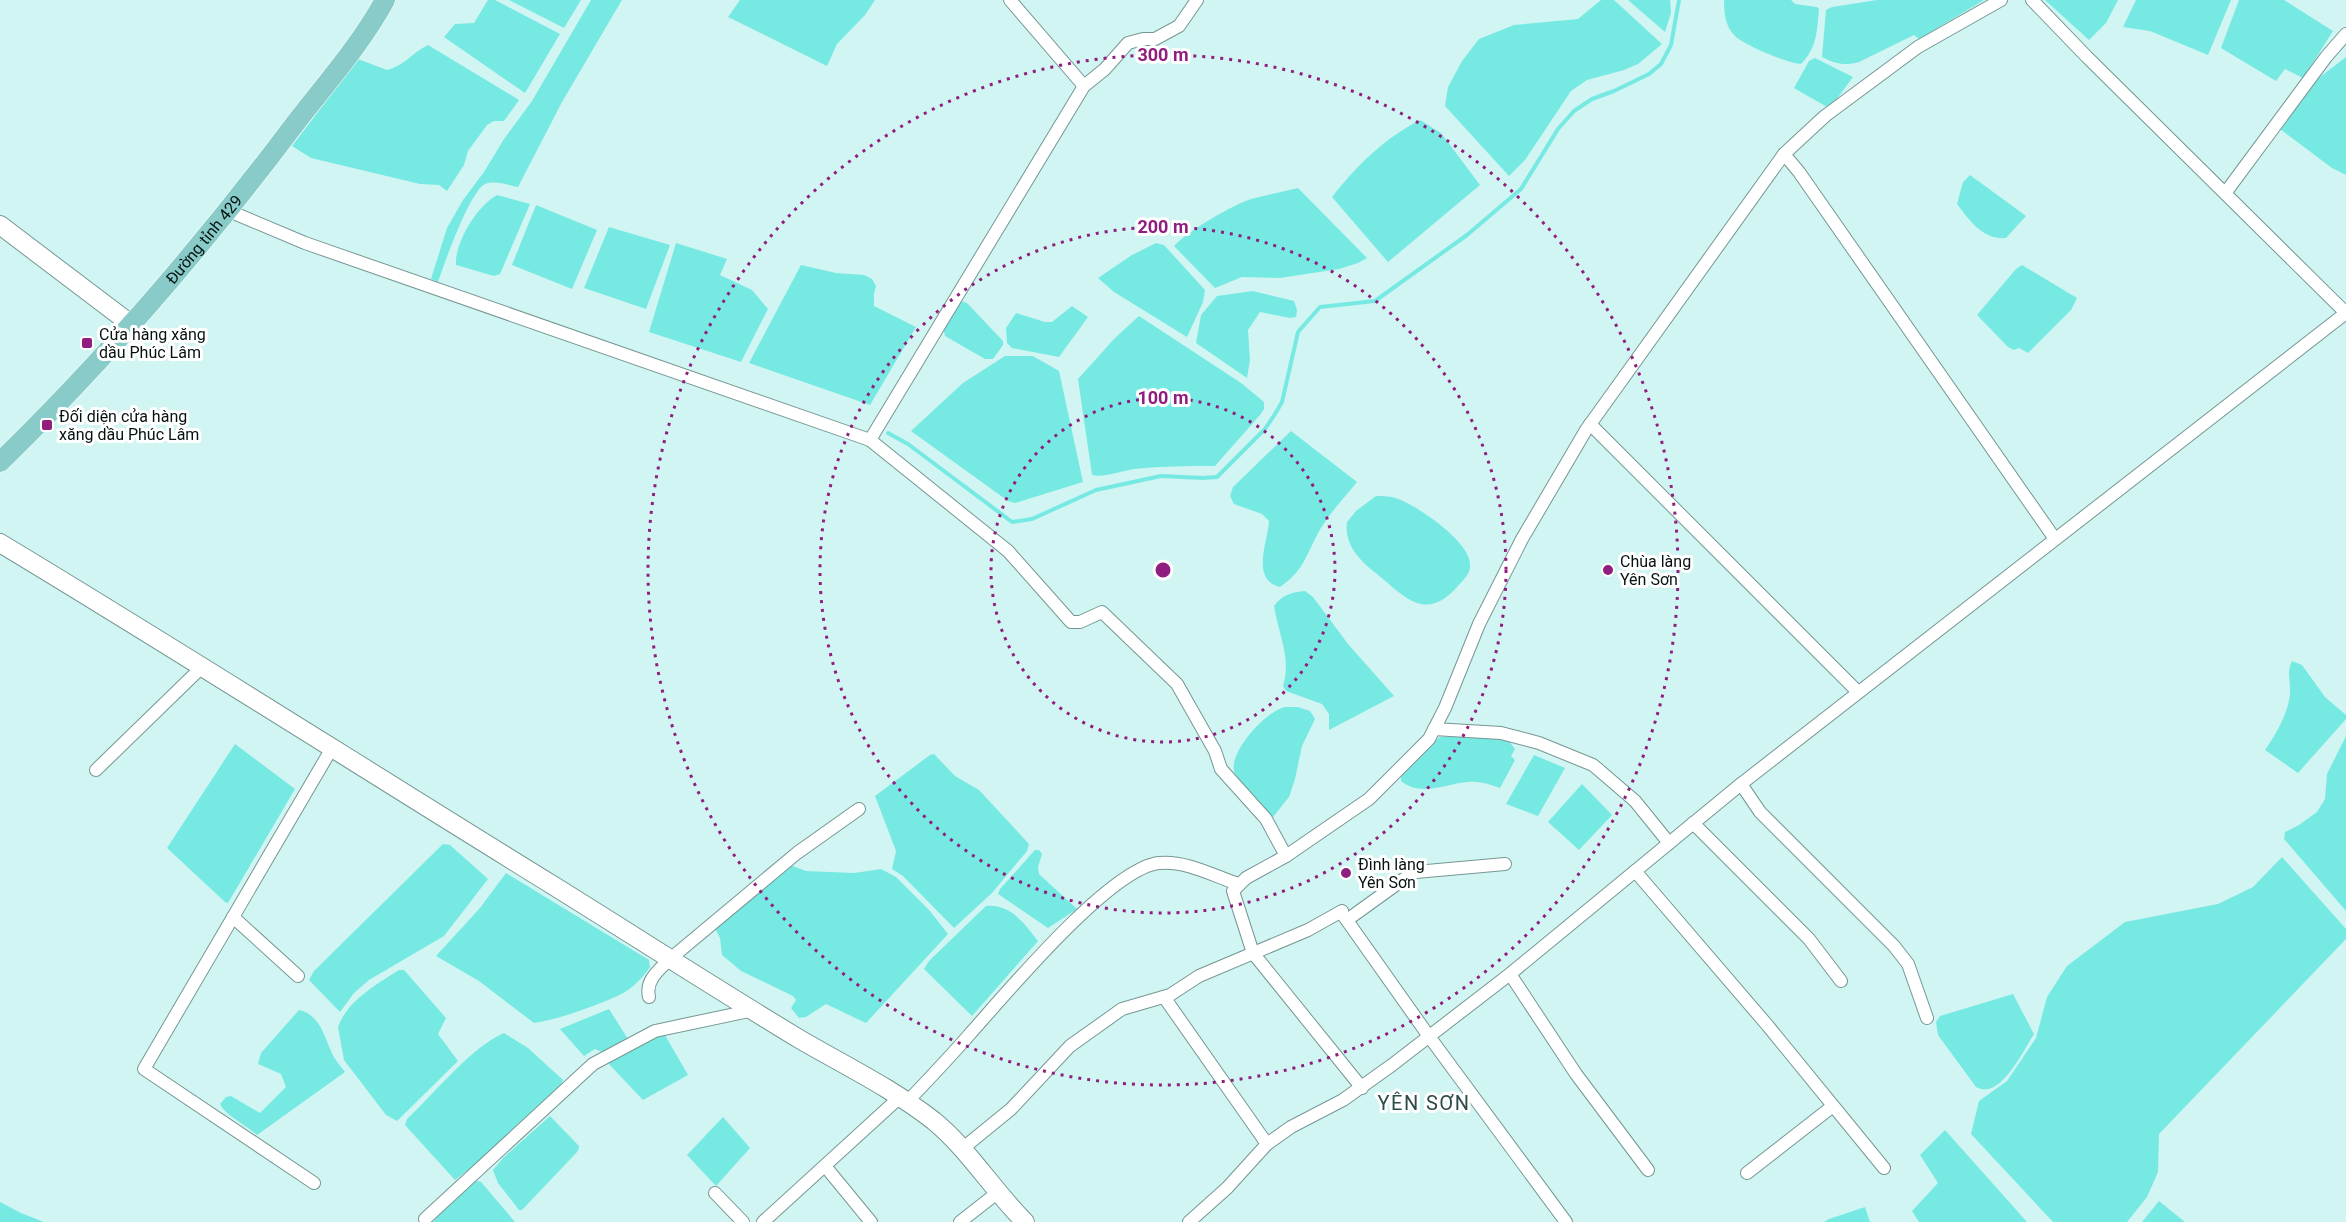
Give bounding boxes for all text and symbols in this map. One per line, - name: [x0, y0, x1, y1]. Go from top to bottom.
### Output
- text: 300 m: [1137, 44, 1189, 65]
- street label: Đường tỉnh 429: [162, 191, 246, 288]
- text: 200 m: [1137, 216, 1189, 237]
- place label: Cửa hàng xăng dầu Phúc Lâm: [99, 325, 206, 362]
- marker: Cửa hàng xăng dầu Phúc Lâm: [80, 336, 94, 350]
- text: 100 m: [1137, 387, 1189, 408]
- place label: Đối diện cửa hàng xăng dầu Phúc Lâm: [59, 407, 199, 444]
- marker: Đối diện cửa hàng xăng dầu Phúc Lâm: [40, 418, 54, 432]
- place label: Chùa làng Yên Sơn: [1620, 552, 1691, 589]
- centre of rings: [1153, 560, 1173, 580]
- marker: Chùa làng Yên Sơn: [1601, 563, 1615, 577]
- place label: Đình làng Yên Sơn: [1358, 855, 1425, 892]
- marker: Đình làng Yên Sơn: [1339, 866, 1353, 880]
- district label: YÊN SƠN: [1378, 1091, 1471, 1115]

